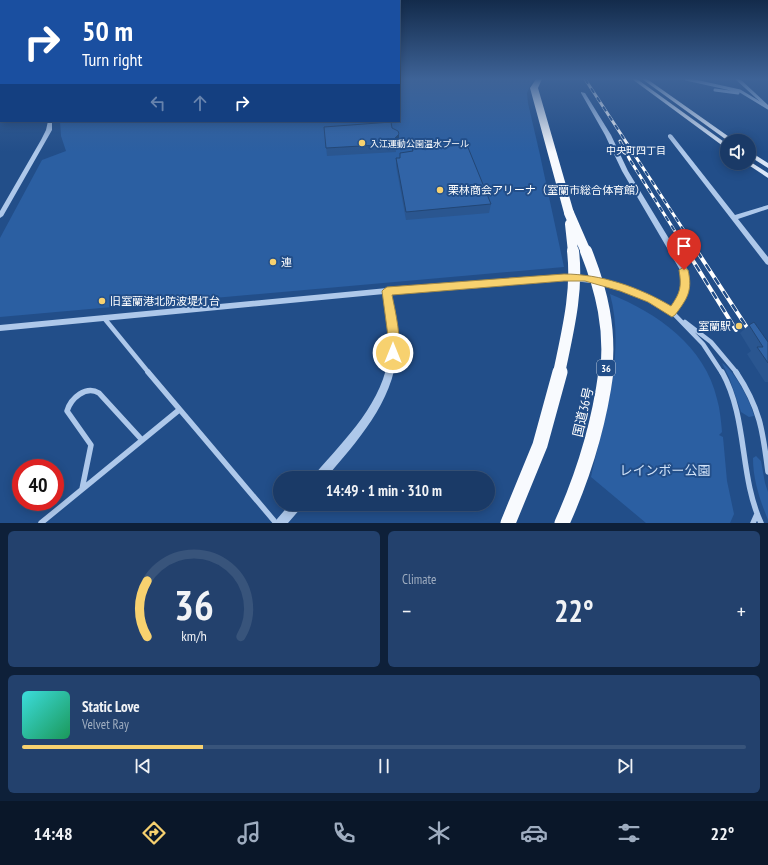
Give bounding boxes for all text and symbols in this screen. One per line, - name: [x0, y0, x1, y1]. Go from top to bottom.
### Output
- text: 50 m: [82, 12, 133, 49]
- icon: right: [16, 16, 68, 68]
- text: Turn right: [82, 48, 142, 71]
- icon: left: [147, 92, 169, 114]
- icon: ahead: [189, 92, 211, 114]
- icon: right: [231, 92, 253, 114]
- map controls: [720, 134, 756, 170]
- button: sound: [720, 134, 756, 170]
- marker: 入江運動公園温水プール: [357, 138, 367, 148]
- place label: 入江運動公園温水プール: [370, 138, 469, 149]
- district label: 中央町四丁目: [606, 144, 666, 157]
- place label: 栗林商会アリーナ（室蘭市総合体育館）: [448, 183, 646, 197]
- marker: 栗林商会アリーナ（室蘭市総合体育館）: [435, 185, 445, 195]
- pin: [667, 229, 701, 270]
- icon: arrive: [673, 235, 695, 257]
- place label: 連: [281, 255, 292, 269]
- marker: 連: [268, 257, 278, 267]
- place label: 旧室蘭港北防波堤灯台: [110, 294, 220, 308]
- marker: 旧室蘭港北防波堤灯台: [97, 296, 107, 306]
- place label: 室蘭駅: [698, 319, 731, 333]
- marker: 室蘭駅: [734, 321, 744, 331]
- position arrow: [372, 332, 414, 374]
- road number: 36: [597, 360, 615, 376]
- street label: 国道36号: [569, 385, 597, 439]
- speed limit sign: 40: [12, 459, 64, 511]
- park label: レインボー公園: [619, 462, 711, 479]
- text: 14:49 · 1 min · 310 m: [326, 481, 442, 500]
- text: Climate: [402, 571, 436, 588]
- text: 36: [174, 578, 214, 631]
- text: 22°: [554, 591, 594, 630]
- text: −: [402, 597, 411, 625]
- text: +: [737, 597, 746, 625]
- text: km/h: [181, 626, 207, 645]
- text: Static Love: [82, 697, 140, 716]
- text: Velvet Ray: [82, 716, 129, 733]
- icon: previous: [132, 755, 154, 777]
- icon: pause: [373, 755, 395, 777]
- icon: next: [614, 755, 636, 777]
- icon: directions: [140, 819, 168, 847]
- icon: music: [235, 819, 263, 847]
- icon: phone: [330, 819, 358, 847]
- icon: climate: [425, 819, 453, 847]
- icon: car: [520, 819, 548, 847]
- icon: filters: [615, 819, 643, 847]
- text: 14:48: [34, 822, 73, 845]
- text: 22°: [711, 822, 734, 845]

